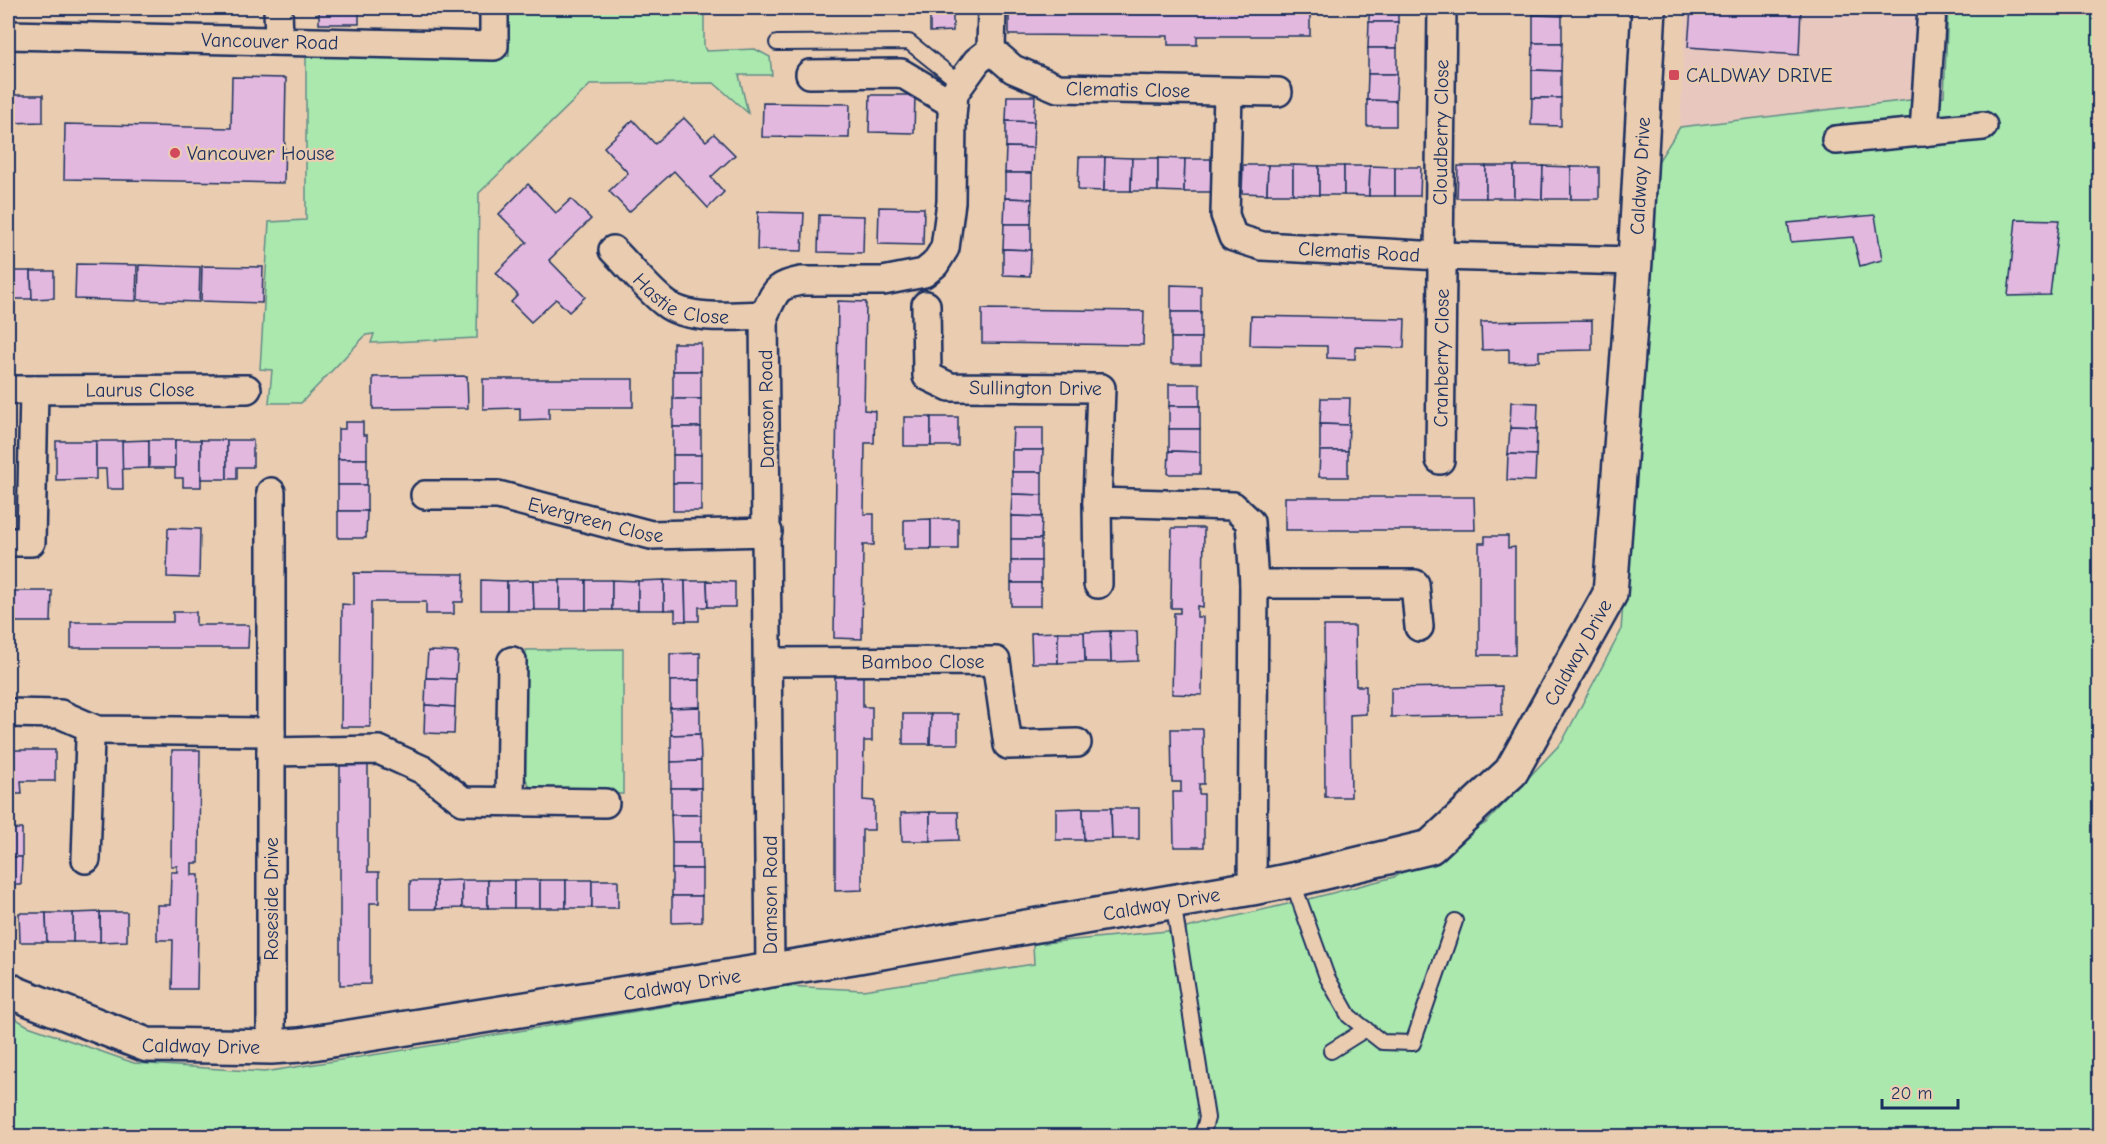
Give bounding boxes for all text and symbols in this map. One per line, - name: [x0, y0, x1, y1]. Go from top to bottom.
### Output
- street label: Vancouver Road: [201, 28, 339, 54]
- street label: Cloudberry Close: [1429, 59, 1453, 205]
- place label: CALDWAY DRIVE: [1686, 64, 1832, 87]
- marker: CALDWAY DRIVE: [1667, 68, 1681, 82]
- street label: Clematis Close: [1066, 77, 1190, 102]
- street label: Caldway Drive: [1625, 116, 1655, 236]
- place label: Vancouver House: [187, 142, 335, 165]
- marker: Vancouver House: [168, 146, 182, 160]
- street label: Clematis Road: [1297, 237, 1421, 267]
- street label: Hastie Close: [628, 268, 729, 328]
- street label: Cranberry Close: [1429, 288, 1454, 428]
- street label: Damson Road: [754, 349, 779, 469]
- street label: Sullington Drive: [969, 376, 1102, 400]
- street label: Laurus Close: [86, 378, 194, 402]
- street label: Evergreen Close: [526, 492, 664, 547]
- street label: Caldway Drive: [1539, 595, 1617, 710]
- street label: Bamboo Close: [861, 650, 985, 674]
- street label: Damson Road: [759, 835, 782, 955]
- street label: Roseside Drive: [260, 837, 283, 961]
- street label: Caldway Drive: [1101, 883, 1222, 926]
- street label: Caldway Drive: [622, 964, 742, 1005]
- street label: Caldway Drive: [142, 1034, 260, 1059]
- scale bar: [1882, 1072, 1958, 1110]
- text: 20 m: [1891, 1083, 1932, 1104]

